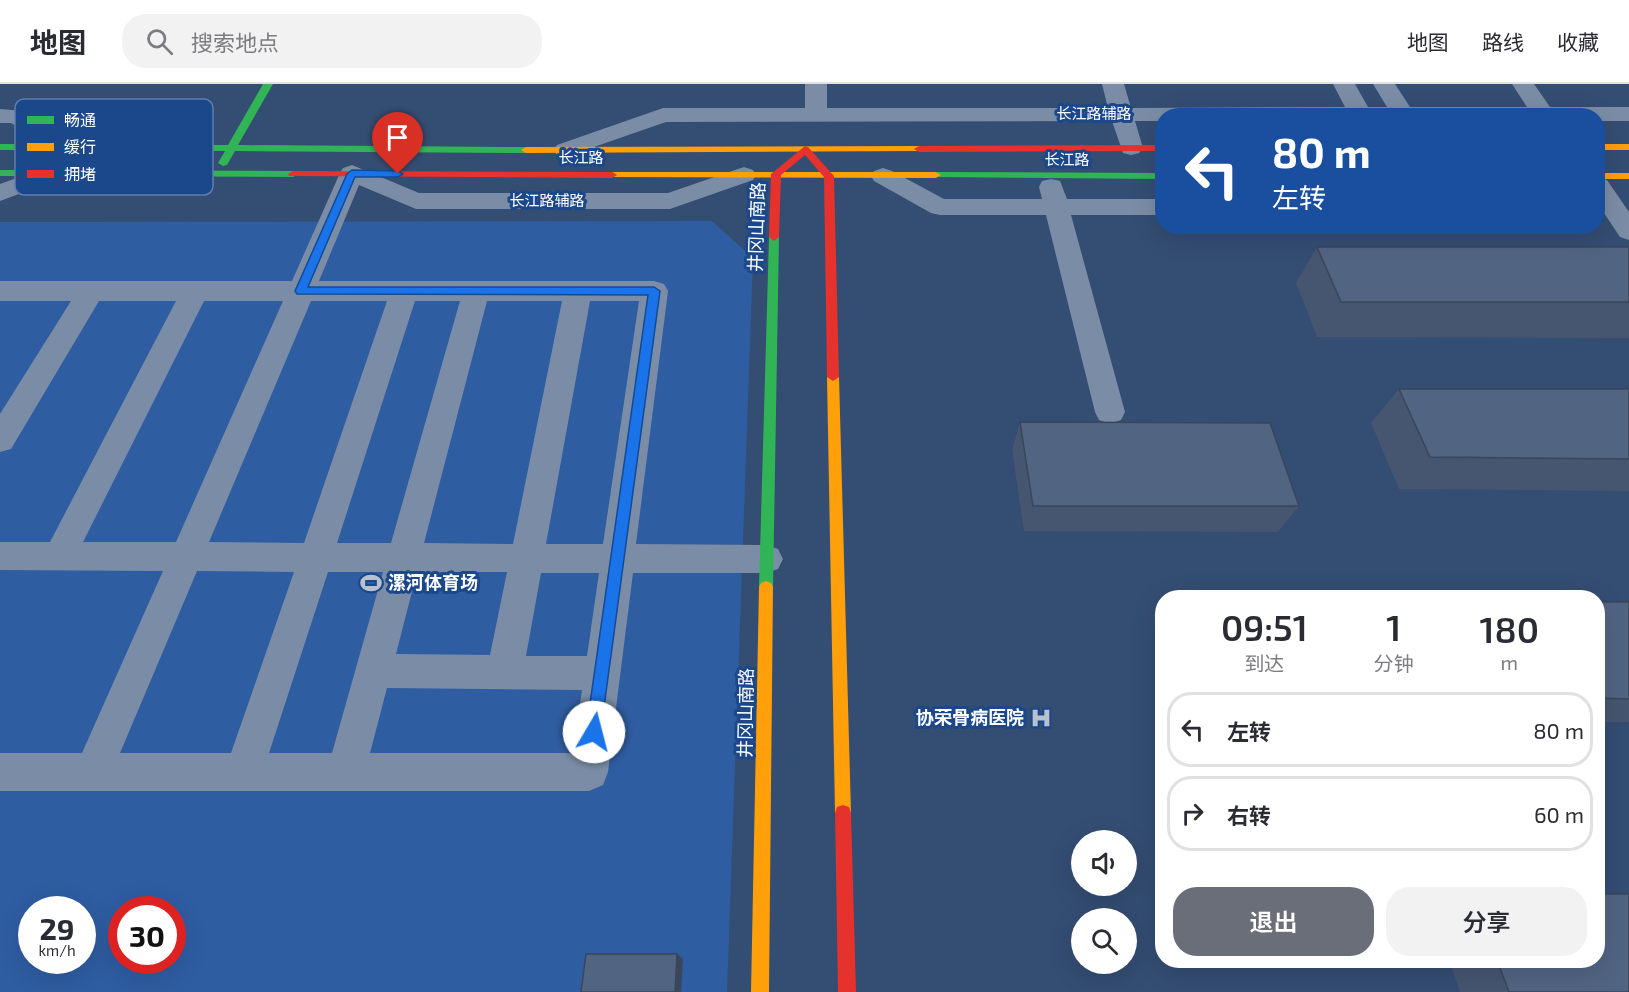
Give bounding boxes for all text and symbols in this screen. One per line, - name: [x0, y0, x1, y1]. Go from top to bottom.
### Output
- search box: [122, 14, 542, 68]
- text: 地图: [30, 25, 86, 59]
- icon: search: [143, 25, 176, 58]
- text: 搜索地点: [191, 29, 279, 55]
- text: 地图: [1407, 29, 1449, 54]
- text: 路线: [1482, 29, 1524, 54]
- text: 收藏: [1557, 29, 1599, 54]
- legend: [15, 99, 213, 195]
- street label: 长江路辅路: [1056, 104, 1132, 122]
- text: 畅通: [64, 110, 96, 129]
- pin: [372, 112, 423, 174]
- icon: arrive: [381, 121, 414, 154]
- text: 80 m: [1272, 126, 1371, 176]
- icon: left: [1173, 132, 1251, 210]
- text: 缓行: [64, 137, 96, 156]
- street label: 长江路: [558, 148, 604, 166]
- street label: 长江路: [1044, 150, 1090, 168]
- text: 拥堵: [64, 164, 96, 183]
- text: 左转: [1272, 181, 1326, 213]
- street label: 井冈山南路: [743, 182, 769, 272]
- street label: 长江路辅路: [509, 191, 585, 209]
- sports icon: 漯河体育场: [359, 571, 383, 595]
- place label: 漯河体育场: [388, 571, 478, 593]
- text: 09:51: [1221, 605, 1308, 648]
- text: 1: [1386, 605, 1401, 648]
- text: 180: [1480, 607, 1539, 650]
- text: m: [1501, 650, 1518, 674]
- text: 到达: [1244, 651, 1284, 675]
- text: 分钟: [1374, 651, 1414, 675]
- street label: 井冈山南路: [733, 668, 757, 758]
- position arrow: [562, 700, 626, 764]
- place label: 协荣骨病医院: [916, 706, 1024, 728]
- hospital icon: 协荣骨病医院: [1029, 706, 1053, 730]
- icon: left: [1176, 713, 1209, 746]
- text: 80 m: [1533, 717, 1584, 743]
- text: 左转: [1227, 718, 1271, 744]
- icon: right: [1176, 797, 1209, 830]
- text: 60 m: [1534, 801, 1584, 827]
- text: 右转: [1227, 802, 1271, 828]
- map controls: [1071, 830, 1137, 974]
- button: sound: [1071, 830, 1137, 896]
- button: 退出: [1173, 887, 1374, 956]
- button: 分享: [1386, 887, 1587, 956]
- speed limit sign: 30: [108, 896, 186, 974]
- button: search: [1071, 908, 1137, 974]
- text: 29: [39, 910, 75, 946]
- text: km/h: [38, 941, 76, 959]

